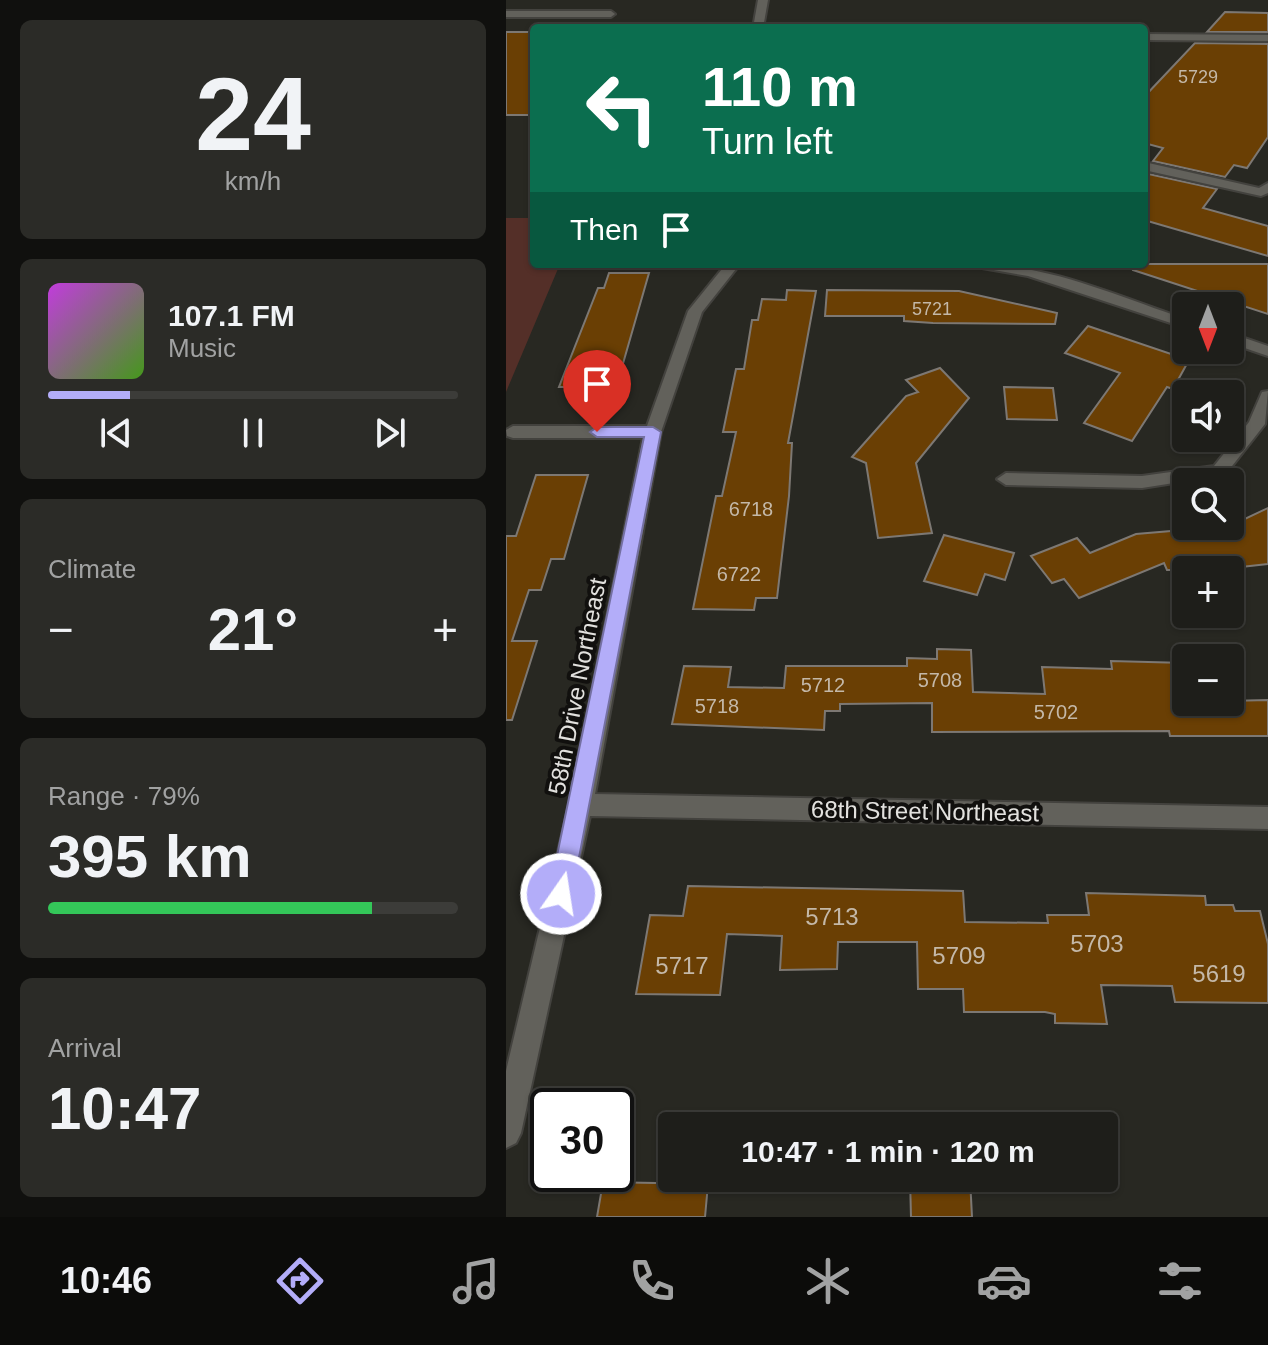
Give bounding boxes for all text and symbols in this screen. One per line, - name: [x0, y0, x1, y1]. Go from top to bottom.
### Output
- text: 110 m: [702, 55, 858, 118]
- text: 24: [195, 56, 311, 172]
- icon: left: [570, 56, 674, 160]
- house number: 5729: [1178, 67, 1218, 87]
- text: Turn left: [702, 121, 833, 162]
- text: km/h: [225, 166, 281, 196]
- icon: arrive: [654, 208, 698, 252]
- text: Then: [570, 213, 638, 246]
- north arrow: [1172, 292, 1244, 364]
- map controls: [1172, 292, 1244, 716]
- text: 107.1 FM: [168, 299, 295, 332]
- house number: 5721: [912, 299, 952, 319]
- text: Music: [168, 333, 236, 363]
- pin: [563, 350, 631, 432]
- icon: arrive: [575, 362, 619, 406]
- button: sound: [1172, 380, 1244, 452]
- icon: previous: [94, 411, 138, 455]
- icon: pause: [231, 411, 275, 455]
- icon: next: [368, 411, 412, 455]
- button: search: [1172, 468, 1244, 540]
- house number: 6718: [729, 498, 773, 520]
- text: Climate: [48, 554, 136, 584]
- button: +: [1172, 556, 1244, 628]
- house number: 6722: [717, 563, 761, 585]
- street label: 58th Drive Northeast: [543, 575, 611, 797]
- text: 21°: [208, 596, 298, 663]
- text: −: [48, 605, 74, 654]
- text: +: [432, 605, 458, 654]
- button: −: [1172, 644, 1244, 716]
- house number: 5708: [918, 669, 962, 691]
- house number: 5712: [801, 674, 845, 696]
- house number: 5718: [695, 695, 739, 717]
- house number: 5702: [1034, 701, 1078, 723]
- text: Range · 79%: [48, 781, 200, 811]
- street label: 68th Street Northeast: [811, 796, 1040, 826]
- text: 395 km: [48, 823, 252, 890]
- position arrow: [519, 852, 603, 936]
- house number: 5713: [805, 903, 859, 930]
- house number: 5703: [1070, 930, 1124, 957]
- house number: 5709: [932, 942, 986, 969]
- house number: 5717: [655, 952, 709, 979]
- house number: 5619: [1192, 960, 1246, 987]
- text: Arrival: [48, 1033, 122, 1063]
- text: 10:47: [48, 1075, 201, 1142]
- speed limit sign: 30: [530, 1088, 634, 1192]
- text: 10:47 · 1 min · 120 m: [741, 1135, 1035, 1168]
- icon: directions: [272, 1253, 328, 1309]
- icon: music: [448, 1253, 504, 1309]
- icon: phone: [624, 1253, 680, 1309]
- icon: climate: [800, 1253, 856, 1309]
- icon: car: [976, 1253, 1032, 1309]
- icon: filters: [1152, 1253, 1208, 1309]
- text: 10:46: [60, 1260, 152, 1301]

